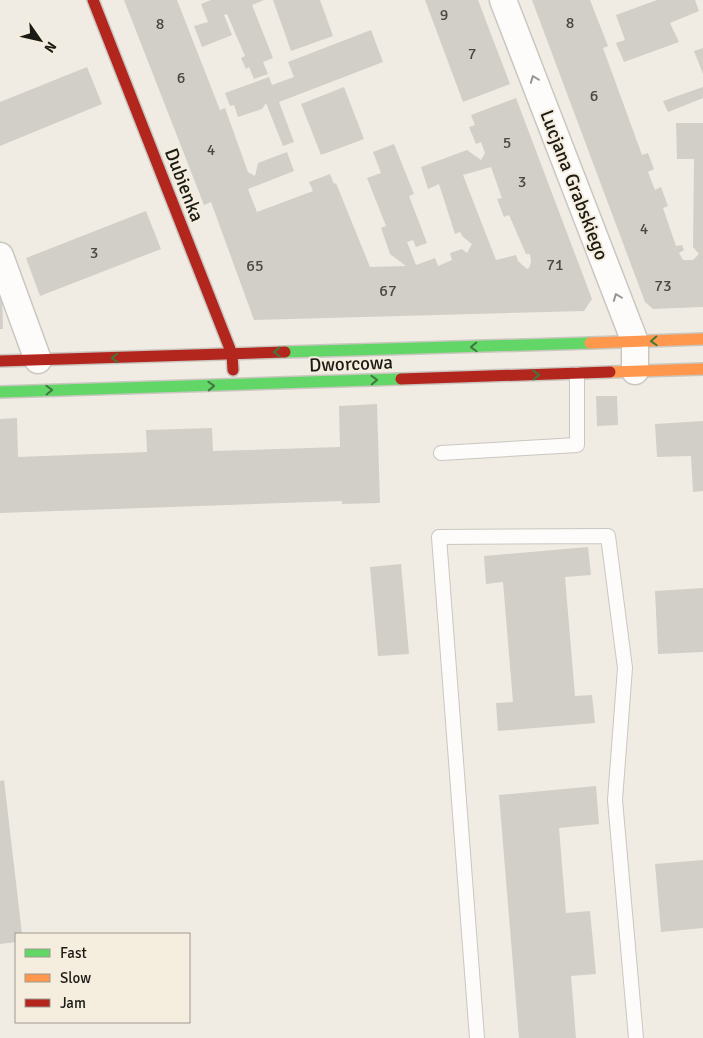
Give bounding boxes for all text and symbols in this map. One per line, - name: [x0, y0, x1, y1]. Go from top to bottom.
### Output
- house number: 9: [440, 5, 448, 25]
- house number: 8: [566, 13, 574, 33]
- house number: 8: [156, 14, 164, 34]
- north arrow: [15, 15, 65, 65]
- text: N: [41, 38, 60, 56]
- house number: 7: [468, 44, 476, 64]
- house number: 6: [177, 68, 185, 88]
- one-way arrow: [530, 76, 540, 84]
- house number: 6: [590, 86, 598, 106]
- street label: Lucjana Grabskiego: [534, 106, 614, 264]
- house number: 5: [503, 133, 511, 153]
- house number: 4: [207, 140, 216, 160]
- street label: Dubienka: [159, 145, 209, 225]
- house number: 3: [518, 172, 526, 192]
- house number: 4: [640, 219, 649, 239]
- house number: 3: [90, 243, 98, 263]
- house number: 71: [546, 255, 564, 275]
- house number: 65: [246, 256, 264, 276]
- house number: 73: [654, 276, 672, 296]
- house number: 67: [379, 281, 397, 301]
- one-way arrow: [613, 293, 623, 301]
- one-way arrow: [650, 336, 658, 346]
- one-way arrow: [470, 341, 478, 352]
- one-way arrow: [273, 347, 281, 358]
- street label: Dworcowa: [309, 351, 393, 377]
- one-way arrow: [110, 352, 118, 363]
- one-way arrow: [532, 370, 540, 380]
- one-way arrow: [370, 375, 378, 386]
- one-way arrow: [207, 380, 215, 391]
- one-way arrow: [45, 385, 53, 396]
- legend: [15, 933, 190, 1023]
- text: Fast: [60, 944, 87, 962]
- text: Slow: [60, 969, 91, 987]
- text: Jam: [60, 994, 86, 1012]

